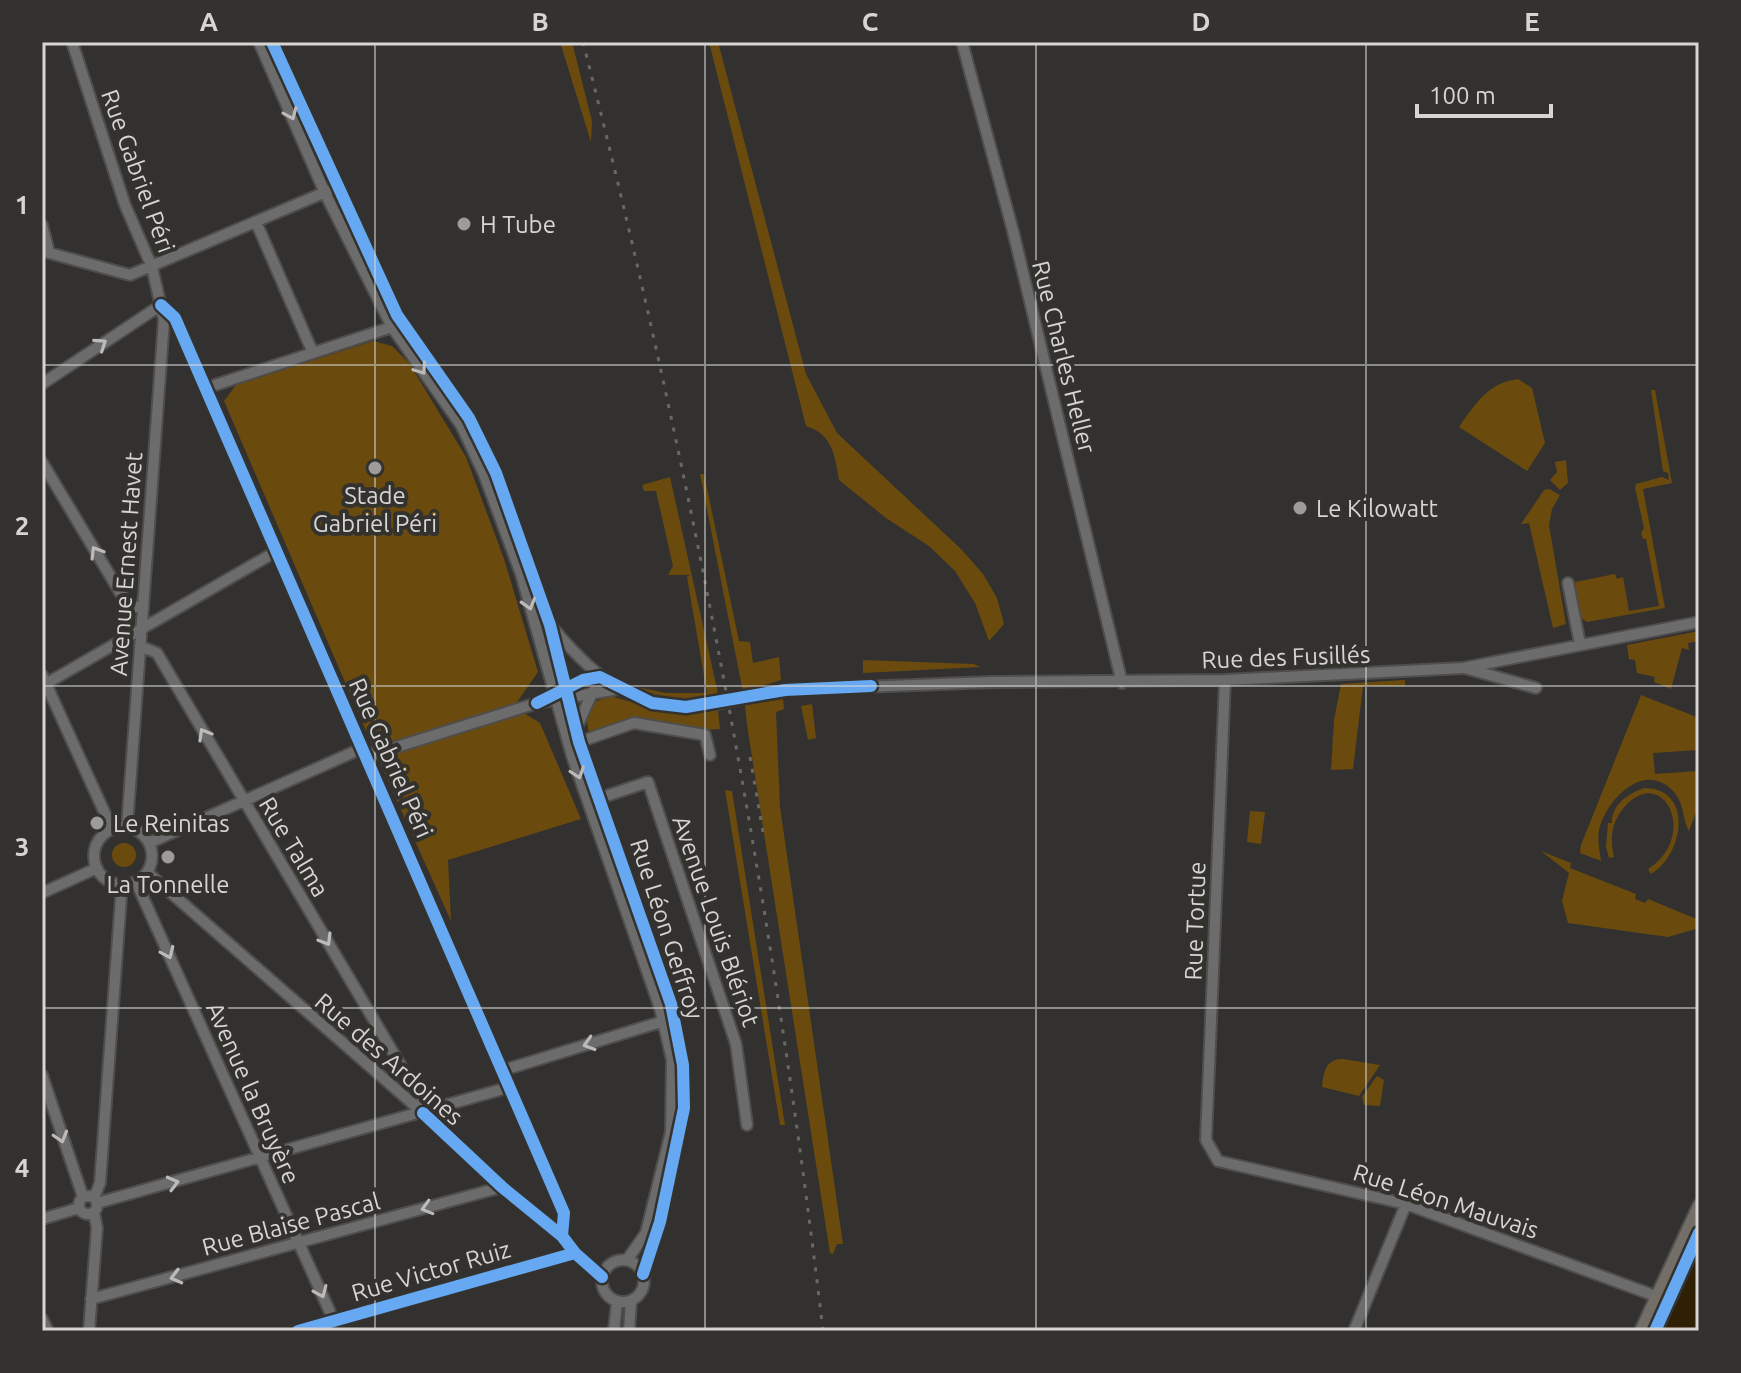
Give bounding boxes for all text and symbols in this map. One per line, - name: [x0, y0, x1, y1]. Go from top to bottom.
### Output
- text: A: [200, 7, 219, 36]
- text: B: [531, 7, 549, 36]
- text: C: [862, 7, 879, 36]
- text: D: [1192, 7, 1210, 36]
- text: E: [1524, 7, 1540, 36]
- scale bar: [1417, 68, 1551, 118]
- text: 100 m: [1429, 82, 1496, 109]
- street label: Rue Gabriel Péri: [96, 86, 180, 256]
- one-way arrow: [281, 105, 297, 120]
- text: 1: [15, 190, 29, 219]
- place label: H Tube: [480, 211, 556, 238]
- marker: H Tube: [455, 215, 473, 233]
- street label: Rue Charles Heller: [1027, 258, 1101, 456]
- one-way arrow: [93, 338, 107, 353]
- one-way arrow: [412, 361, 426, 375]
- street label: Avenue Ernest Havet: [105, 450, 147, 677]
- marker: Stade Gabriel Péri: [366, 459, 384, 477]
- place label: Stade Gabriel Péri: [313, 482, 437, 537]
- place label: Le Kilowatt: [1316, 495, 1439, 522]
- marker: Le Kilowatt: [1291, 499, 1309, 517]
- text: 2: [15, 511, 29, 540]
- one-way arrow: [90, 546, 105, 561]
- one-way arrow: [520, 596, 536, 610]
- street label: Rue des Fusillés: [1201, 641, 1371, 673]
- street label: Rue Gabriel Péri: [344, 674, 438, 842]
- one-way arrow: [198, 728, 214, 743]
- one-way arrow: [568, 765, 584, 779]
- street label: Rue Talma: [254, 792, 334, 902]
- place label: Le Reinitas: [113, 810, 230, 837]
- street label: Avenue Louis Blériot: [667, 812, 765, 1031]
- marker: Le Reinitas: [88, 814, 106, 832]
- text: 3: [15, 832, 29, 861]
- street label: Rue Léon Geffroy: [625, 835, 709, 1023]
- marker: La Tonnelle: [159, 848, 177, 866]
- street label: Rue Tortue: [1179, 861, 1211, 981]
- place label: La Tonnelle: [107, 871, 229, 898]
- one-way arrow: [316, 931, 332, 946]
- one-way arrow: [158, 944, 174, 959]
- street label: Rue des Ardoines: [310, 988, 468, 1130]
- street label: Avenue la Bruyère: [201, 998, 305, 1188]
- one-way arrow: [582, 1035, 596, 1051]
- one-way arrow: [52, 1129, 68, 1143]
- text: 4: [15, 1153, 29, 1182]
- street label: Rue Léon Mauvais: [1350, 1158, 1542, 1244]
- one-way arrow: [165, 1175, 179, 1192]
- street label: Rue Blaise Pascal: [199, 1187, 383, 1261]
- one-way arrow: [420, 1199, 434, 1215]
- street label: Rue Victor Ruiz: [348, 1235, 514, 1307]
- one-way arrow: [169, 1267, 183, 1284]
- one-way arrow: [312, 1284, 328, 1298]

